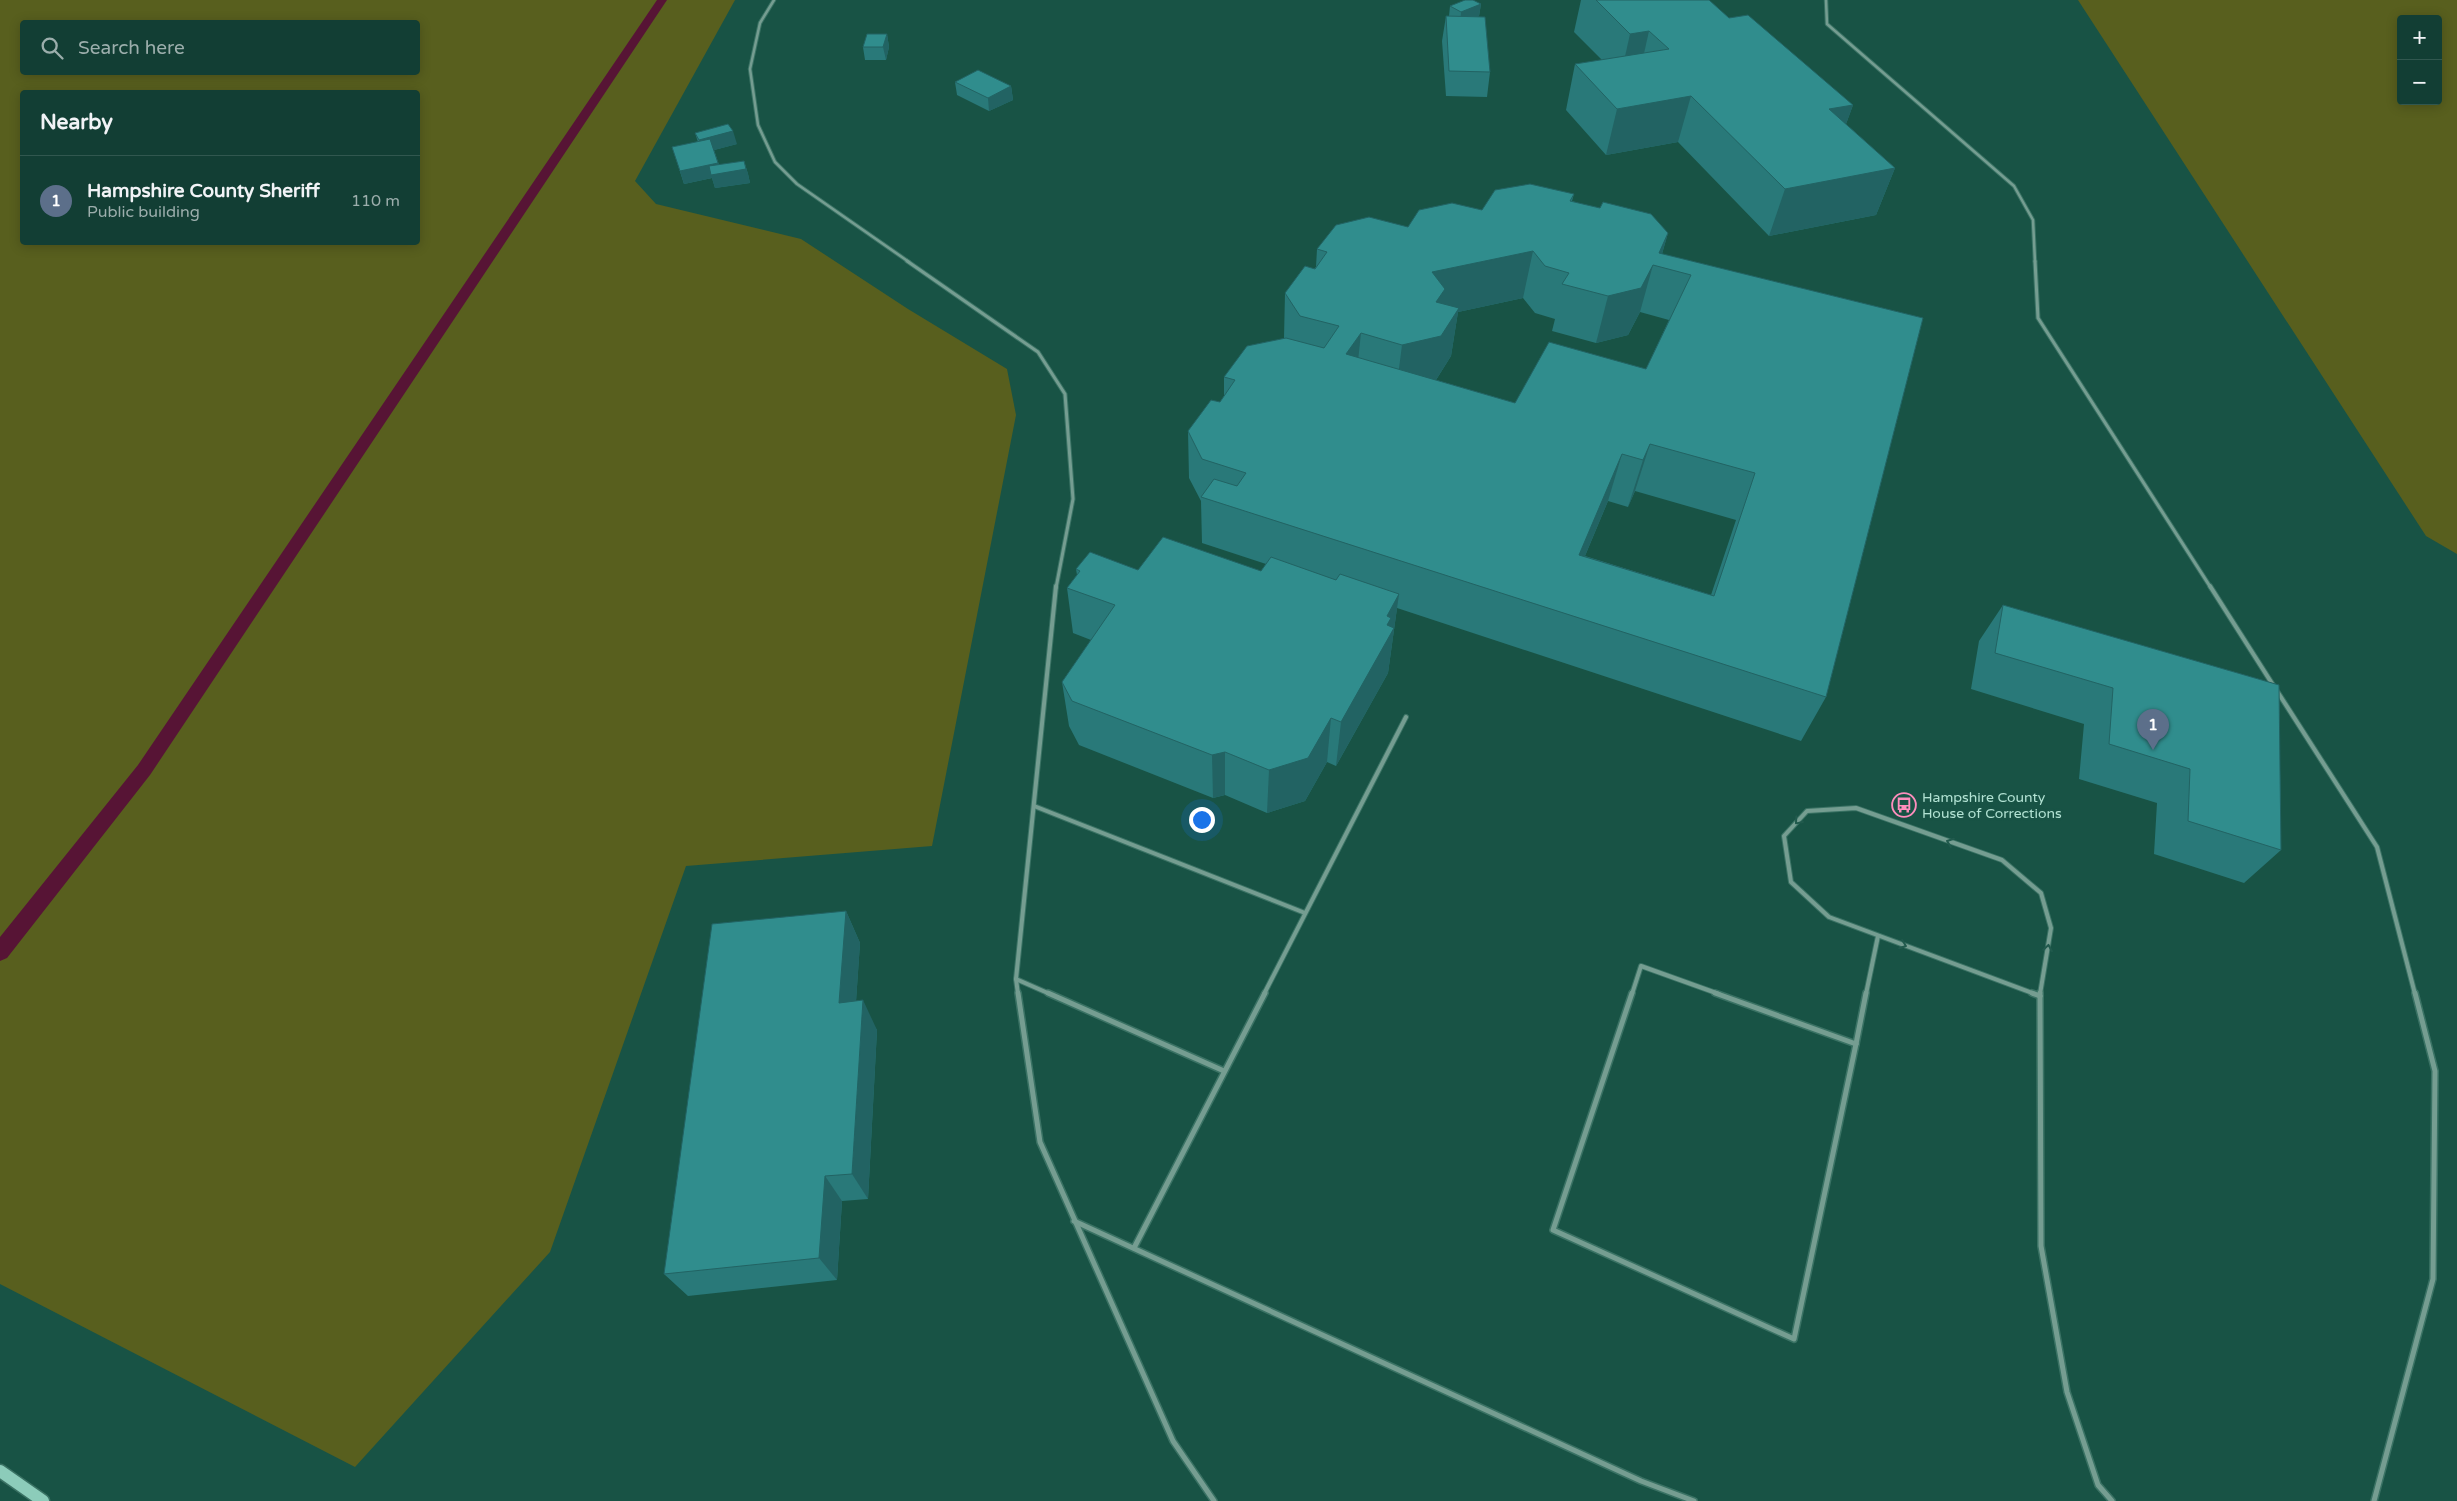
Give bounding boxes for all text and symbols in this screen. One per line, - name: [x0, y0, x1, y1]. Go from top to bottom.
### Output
- map controls: [2397, 15, 2442, 105]
- button: +: [2397, 15, 2442, 60]
- search box: [20, 20, 420, 75]
- icon: search: [38, 34, 66, 62]
- text: Search here: [78, 37, 185, 59]
- button: −: [2397, 60, 2442, 105]
- text: Nearby: [40, 110, 113, 135]
- text: Hampshire County Sheriff: [87, 180, 320, 202]
- text: 1: [51, 191, 61, 211]
- text: 110 m: [351, 191, 400, 211]
- text: Public building: [87, 202, 200, 222]
- pin: 1: [2137, 709, 2169, 750]
- place label: Hampshire County House of Corrections: [1922, 789, 2062, 822]
- bus stop icon: Hampshire County House of Corrections: [1891, 792, 1917, 818]
- your location: [1189, 807, 1215, 833]
- one-way arrow: [1795, 815, 1804, 824]
- one-way arrow: [1946, 838, 1955, 848]
- one-way arrow: [1898, 939, 1907, 949]
- one-way arrow: [2043, 944, 2053, 952]

